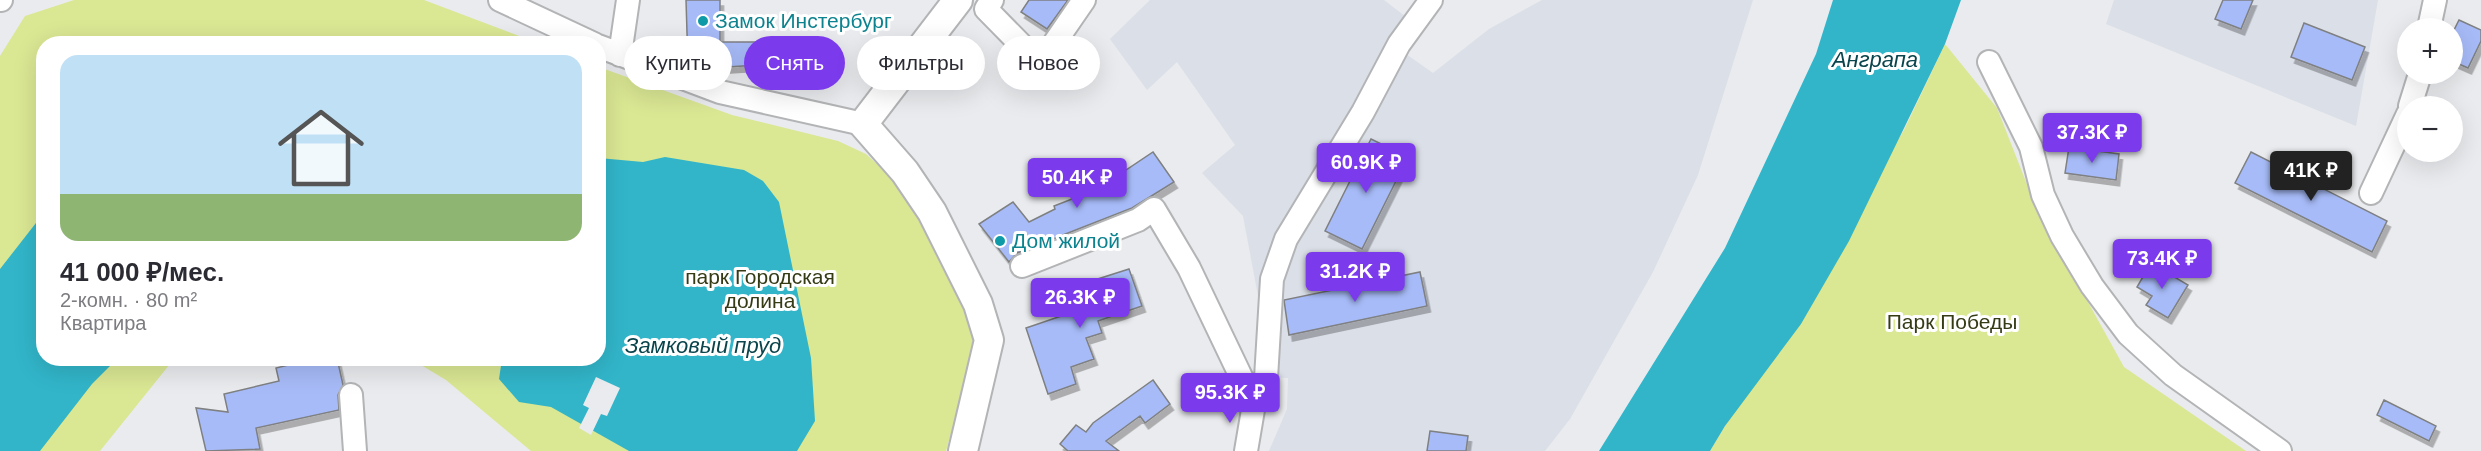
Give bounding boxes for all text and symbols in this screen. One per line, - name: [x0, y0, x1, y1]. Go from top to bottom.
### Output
- place label: Замок Инстербург: [715, 9, 892, 32]
- marker: Замок Инстербург: [696, 14, 710, 28]
- map controls: [2397, 18, 2463, 162]
- button: +: [2397, 18, 2463, 84]
- chip: Купить: [624, 36, 732, 90]
- chip: Снять: [744, 36, 845, 90]
- chip: Фильтры: [857, 36, 985, 90]
- chip: Новое: [997, 36, 1100, 90]
- water label: Анграпа: [1830, 47, 1918, 72]
- icon: home: [267, 94, 375, 202]
- button: −: [2397, 96, 2463, 162]
- pin: 37.3K ₽: [2037, 113, 2147, 164]
- text: 37.3K ₽: [2057, 121, 2127, 143]
- pin: 60.9K ₽: [1311, 143, 1421, 194]
- text: 60.9K ₽: [1331, 151, 1401, 173]
- pin: 41K ₽: [2269, 151, 2353, 202]
- pin: 50.4K ₽: [1022, 158, 1132, 209]
- text: 41K ₽: [2284, 159, 2338, 181]
- text: 50.4K ₽: [1042, 166, 1112, 188]
- place label: Дом жилой: [1012, 229, 1120, 252]
- marker: Дом жилой: [993, 234, 1007, 248]
- pin: 73.4K ₽: [2107, 239, 2217, 290]
- text: 73.4K ₽: [2127, 247, 2197, 269]
- pin: 31.2K ₽: [1300, 252, 1410, 303]
- text: 41 000 ₽/мес.: [60, 257, 224, 287]
- text: 31.2K ₽: [1320, 260, 1390, 282]
- park label: парк Городская долина: [685, 265, 835, 312]
- pin: 26.3K ₽: [1025, 278, 1135, 329]
- text: 26.3K ₽: [1045, 286, 1115, 308]
- text: 2-комн. · 80 m²: [60, 289, 197, 311]
- park label: Парк Победы: [1887, 310, 2017, 333]
- text: Квартира: [60, 312, 146, 334]
- water label: Замковый пруд: [625, 333, 781, 358]
- pin: 95.3K ₽: [1175, 373, 1285, 424]
- text: 95.3K ₽: [1195, 381, 1265, 403]

